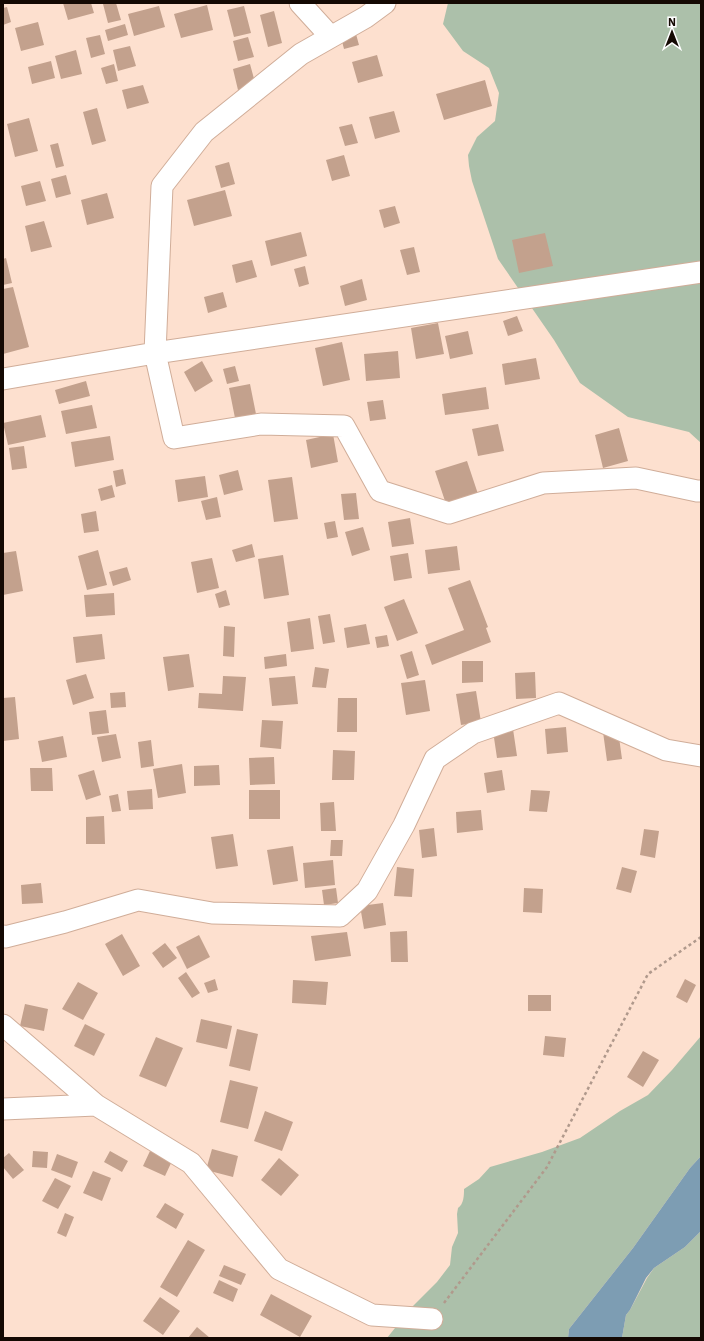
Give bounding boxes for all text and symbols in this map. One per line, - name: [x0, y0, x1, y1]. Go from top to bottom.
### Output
- north arrow: [652, 12, 692, 52]
- text: N: [668, 15, 676, 29]

